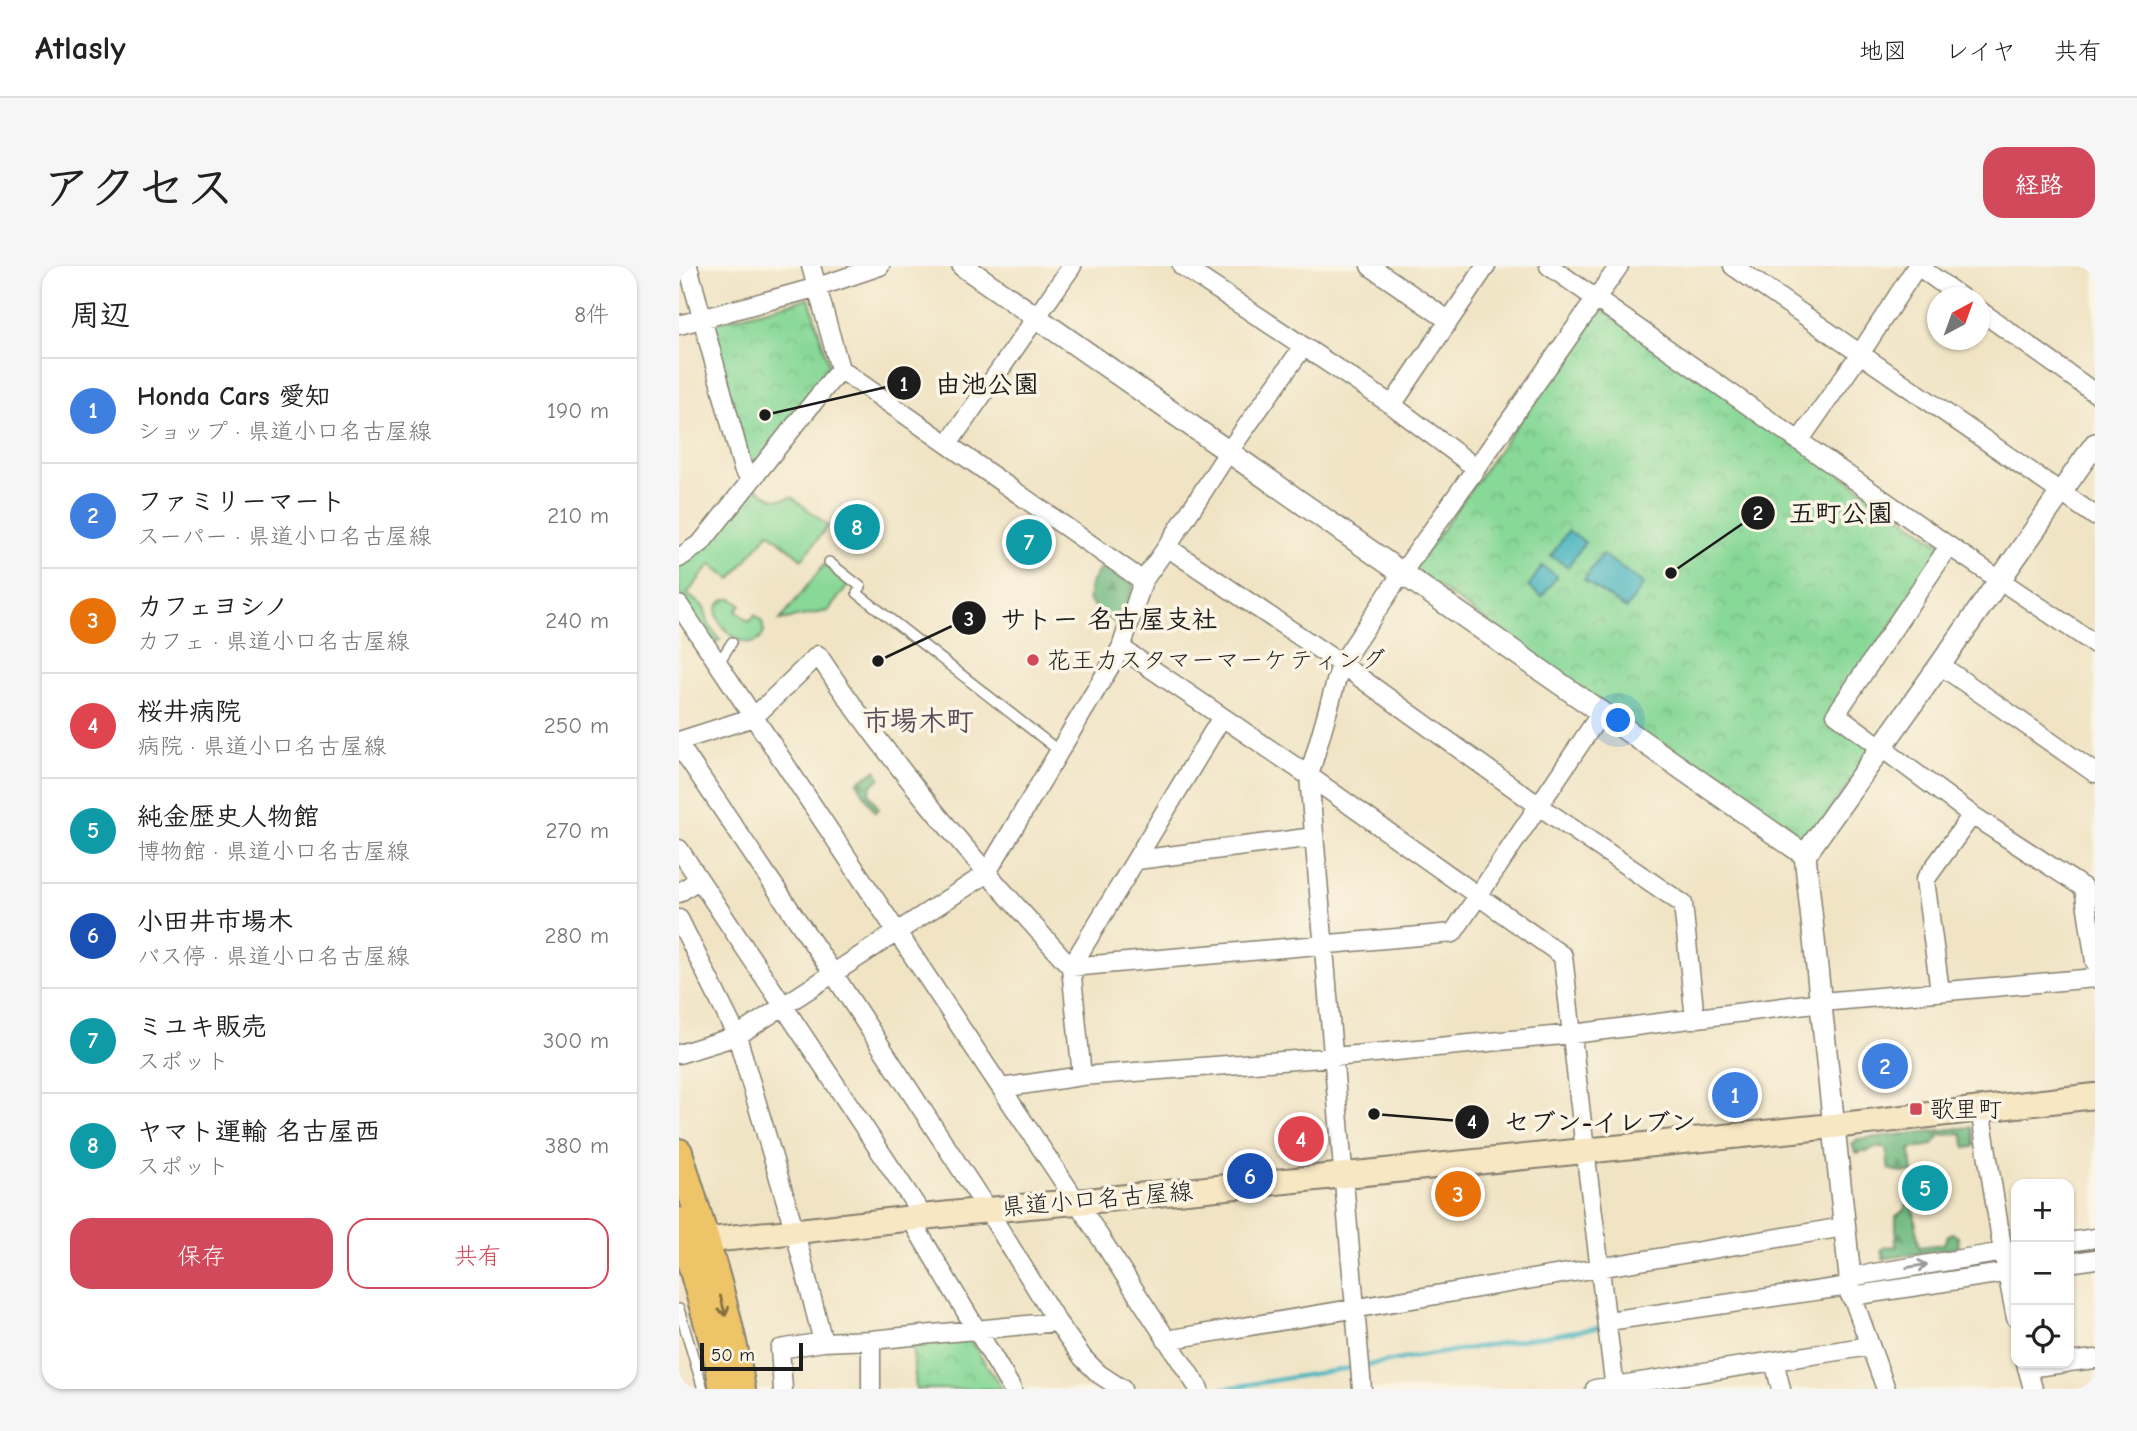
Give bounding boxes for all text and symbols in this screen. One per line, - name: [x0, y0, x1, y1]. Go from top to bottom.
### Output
- text: Atlasly: [35, 29, 126, 67]
- text: 地図: [1859, 37, 1907, 65]
- text: レイヤ: [1945, 37, 2016, 65]
- text: 共有: [2054, 37, 2102, 65]
- button: 経路: [1983, 147, 2095, 218]
- text: アクセス: [42, 160, 235, 216]
- north arrow: [1927, 287, 1990, 350]
- text: 周辺: [70, 298, 130, 333]
- text: 8件: [574, 301, 609, 328]
- callout: 由池公園: [886, 360, 1053, 407]
- text: 由池公園: [935, 370, 1039, 400]
- text: 1: [900, 372, 908, 396]
- text: Honda Cars 愛知: [137, 382, 331, 412]
- text: 1: [88, 397, 98, 424]
- text: 190 m: [547, 397, 609, 424]
- text: ショップ · 県道小口名古屋線: [137, 418, 432, 445]
- text: ファミリーマート: [137, 487, 346, 517]
- callout: 五町公園: [1740, 489, 1907, 536]
- text: 五町公園: [1789, 499, 1893, 529]
- pin: 8: [834, 501, 880, 553]
- text: 2: [1753, 501, 1763, 525]
- text: 2: [87, 502, 99, 529]
- text: 210 m: [547, 502, 609, 529]
- pin: 7: [1006, 516, 1052, 568]
- text: スーパー · 県道小口名古屋線: [137, 523, 432, 550]
- text: カフェヨシノ: [137, 592, 289, 622]
- callout: サトー 名古屋支社: [951, 595, 1232, 642]
- text: サトー 名古屋支社: [1000, 605, 1218, 635]
- text: 3: [87, 607, 99, 634]
- text: 240 m: [545, 607, 609, 634]
- text: 3: [964, 607, 974, 631]
- text: カフェ · 県道小口名古屋線: [137, 628, 409, 655]
- place label: 花王カスタマーマーケティング: [1047, 646, 1385, 674]
- marker: 花王カスタマーマーケティング: [1025, 652, 1041, 668]
- text: 桜井病院: [137, 697, 241, 727]
- your location: [1601, 703, 1635, 737]
- district label: 市場木町: [862, 705, 974, 737]
- text: 4: [88, 712, 98, 739]
- text: 250 m: [544, 712, 609, 739]
- text: 病院 · 県道小口名古屋線: [137, 733, 386, 760]
- text: 純金歴史人物館: [137, 802, 319, 832]
- text: 5: [87, 817, 99, 844]
- text: 270 m: [545, 817, 609, 844]
- text: 博物館 · 県道小口名古屋線: [137, 838, 409, 865]
- text: 小田井市場木: [137, 907, 293, 937]
- text: 6: [87, 922, 99, 949]
- text: 280 m: [544, 922, 609, 949]
- text: バス停 · 県道小口名古屋線: [137, 943, 409, 970]
- text: ミユキ販売: [137, 1012, 267, 1042]
- text: 7: [88, 1027, 98, 1054]
- text: 300 m: [543, 1027, 609, 1054]
- pin: 2: [1862, 1040, 1908, 1092]
- text: スポット: [137, 1048, 229, 1075]
- pin: 1: [1712, 1069, 1758, 1121]
- place label: 歌里町: [1930, 1095, 2002, 1123]
- callout: セブン-イレブン: [1455, 1099, 1710, 1146]
- marker: 歌里町: [1908, 1101, 1924, 1117]
- text: セブン-イレブン: [1504, 1108, 1696, 1138]
- text: 4: [1467, 1110, 1477, 1134]
- pin: 4: [1278, 1113, 1324, 1165]
- text: ヤマト運輸 名古屋西: [137, 1117, 380, 1147]
- text: 8: [87, 1132, 99, 1159]
- text: 380 m: [545, 1132, 609, 1159]
- pin: 6: [1227, 1150, 1273, 1202]
- text: スポット: [137, 1153, 229, 1180]
- pin: 5: [1902, 1162, 1948, 1214]
- pin: 3: [1435, 1168, 1481, 1220]
- street label: 県道小口名古屋線: [1000, 1177, 1194, 1221]
- map controls: [2011, 1179, 2074, 1368]
- button: +: [2011, 1179, 2074, 1242]
- button: 保存: [70, 1218, 333, 1289]
- button: 共有: [347, 1218, 609, 1289]
- button: −: [2011, 1242, 2074, 1305]
- one-way arrow: [1905, 1259, 1928, 1272]
- one-way arrow: [717, 1294, 730, 1317]
- button: locate: [2011, 1305, 2074, 1368]
- scale bar: [700, 1340, 803, 1372]
- text: 50 m: [711, 1344, 755, 1366]

